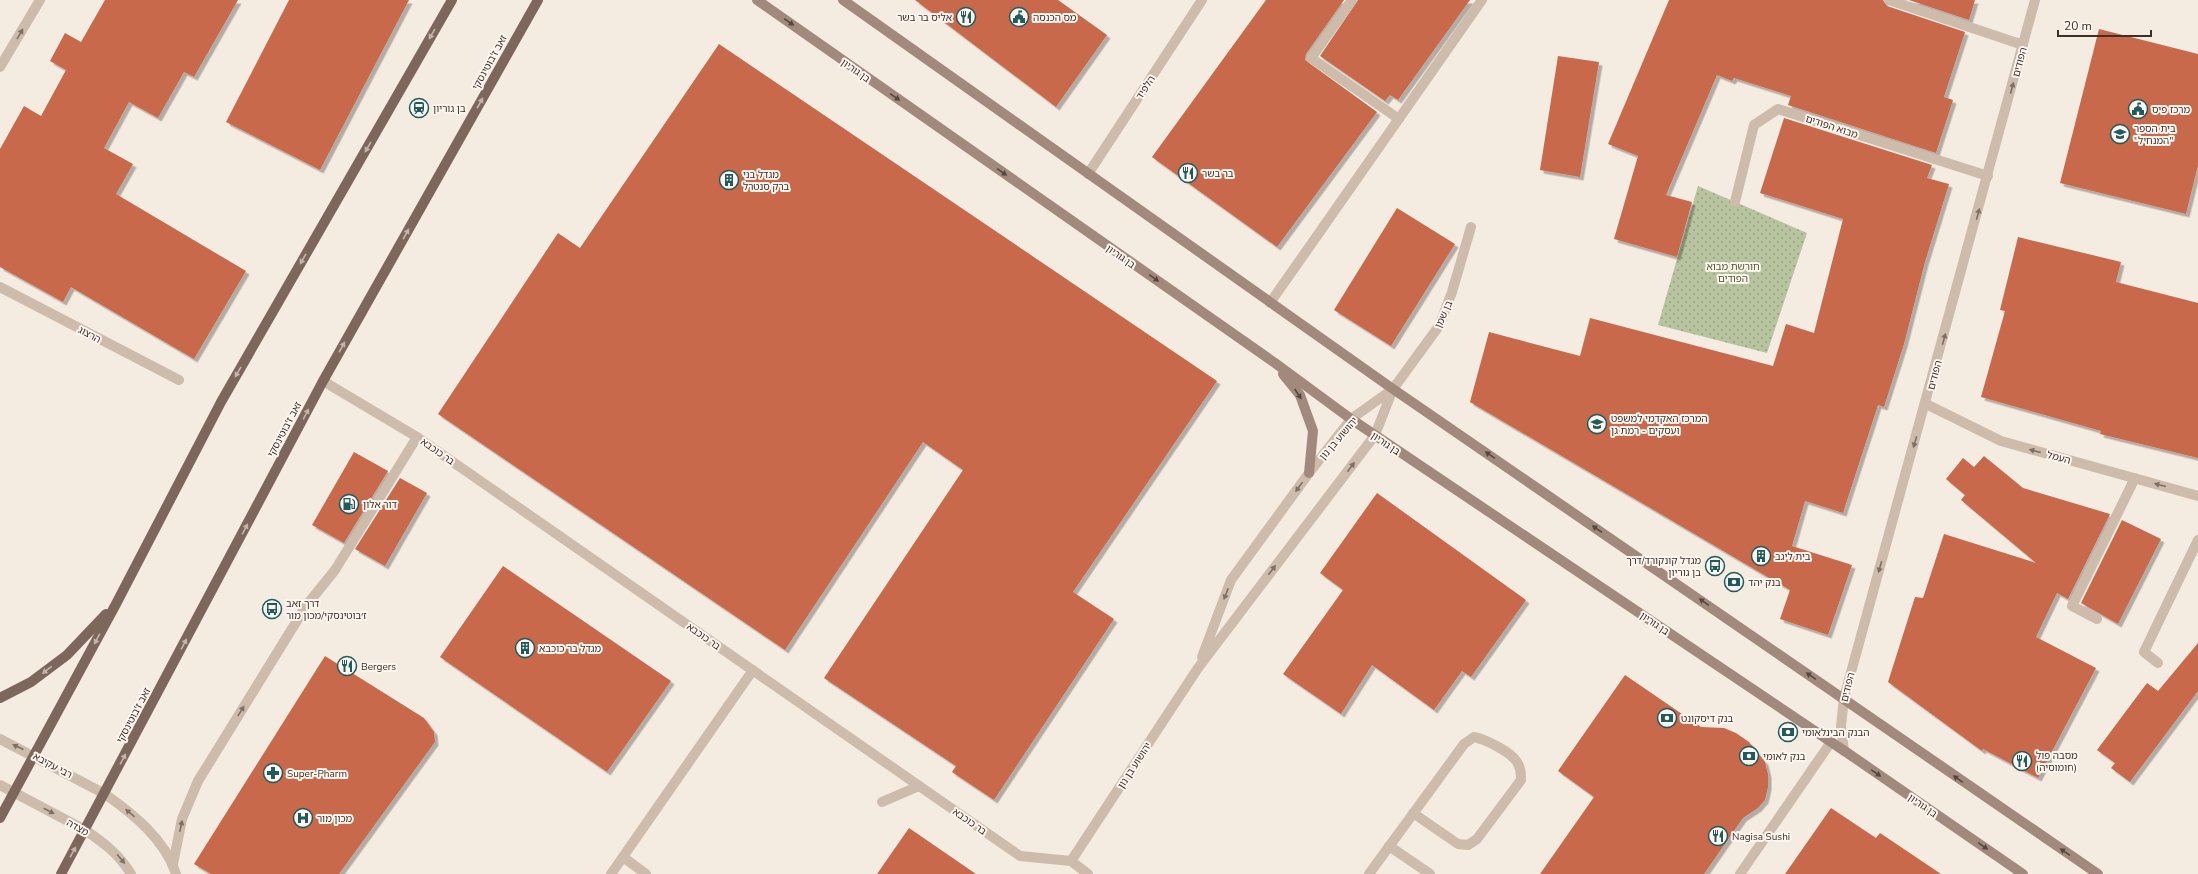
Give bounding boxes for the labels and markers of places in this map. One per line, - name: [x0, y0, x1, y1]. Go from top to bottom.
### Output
- restaurant icon: אליס בר בשר: [955, 6, 977, 28]
- public building icon: מס הכנסה: [1008, 6, 1030, 28]
- place label: אליס בר בשר: [897, 11, 952, 25]
- place label: מס הכנסה: [1033, 11, 1077, 25]
- station icon: בן גוריון: [408, 97, 430, 119]
- public building icon: מרכז פיס: [2127, 98, 2149, 120]
- place label: בן גוריון: [433, 102, 466, 116]
- place label: מרכז פיס: [2152, 103, 2190, 117]
- place label: בית הספר "המנחיל": [2134, 122, 2176, 148]
- school or university icon: בית הספר "המנחיל": [2109, 123, 2131, 145]
- restaurant icon: בר בשר: [1177, 162, 1199, 184]
- place label: בר בשר: [1202, 167, 1234, 181]
- place label: מגדל בני ברק סנטרל: [743, 168, 790, 194]
- building icon: מגדל בני ברק סנטרל: [718, 169, 740, 191]
- place label: המרכז האקדמי למשפט ועסקים - רמת גן: [1611, 412, 1708, 438]
- school or university icon: המרכז האקדמי למשפט ועסקים - רמת גן: [1586, 413, 1608, 435]
- fuel station icon: דור אלון: [338, 493, 360, 515]
- place label: דור אלון: [363, 498, 397, 512]
- building icon: בית ליגב: [1750, 545, 1772, 567]
- place label: בית ליגב: [1775, 550, 1811, 564]
- place label: מגדל קונקורד/דרך בן גוריון: [1626, 554, 1701, 580]
- bus stop icon: מגדל קונקורד/דרך בן גוריון: [1704, 555, 1726, 577]
- bank icon: בנק יהד: [1723, 571, 1745, 593]
- place label: בנק יהד: [1748, 576, 1781, 590]
- place label: דרך זאב ז׳בוטינסקי/מכון מור: [286, 597, 366, 623]
- bus stop icon: דרך זאב ז׳בוטינסקי/מכון מור: [261, 598, 283, 620]
- building icon: מגדל בר כוכבא: [514, 637, 536, 659]
- place label: מגדל בר כוכבא: [539, 642, 602, 656]
- restaurant icon: Bergers: [336, 655, 358, 677]
- place label: Bergers: [361, 660, 396, 674]
- bank icon: בנק דיסקונט: [1656, 707, 1678, 729]
- place label: בנק דיסקונט: [1681, 712, 1734, 726]
- bank icon: הבנק הבינלאומי: [1777, 721, 1799, 743]
- place label: הבנק הבינלאומי: [1802, 726, 1869, 740]
- bank icon: בנק לאומי: [1738, 745, 1760, 767]
- place label: מסבה פול (חומוסיה): [2036, 749, 2078, 775]
- place label: בנק לאומי: [1763, 750, 1806, 764]
- restaurant icon: מסבה פול (חומוסיה): [2011, 750, 2033, 772]
- pharmacy icon: Super-Pharm: [262, 762, 284, 784]
- place label: Super-Pharm: [287, 767, 347, 781]
- hospital icon: מכון מור: [292, 807, 314, 829]
- place label: מכון מור: [317, 812, 353, 826]
- restaurant icon: Nagisa Sushi: [1707, 825, 1729, 847]
- place label: Nagisa Sushi: [1732, 830, 1790, 844]

